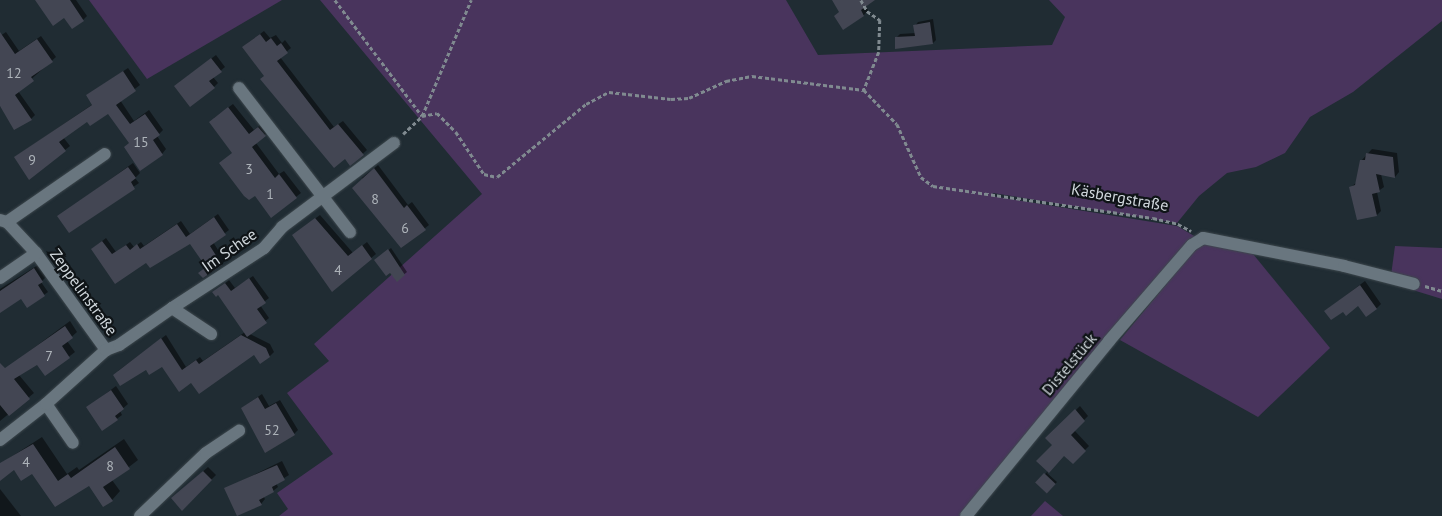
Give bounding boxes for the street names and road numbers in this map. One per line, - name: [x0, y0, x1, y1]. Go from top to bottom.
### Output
- street label: Käsbergstraße: [1070, 179, 1170, 215]
- street label: Im Schee: [198, 224, 260, 276]
- street label: Zeppelinstraße: [46, 245, 122, 339]
- street label: Distelstück: [1037, 329, 1101, 399]

